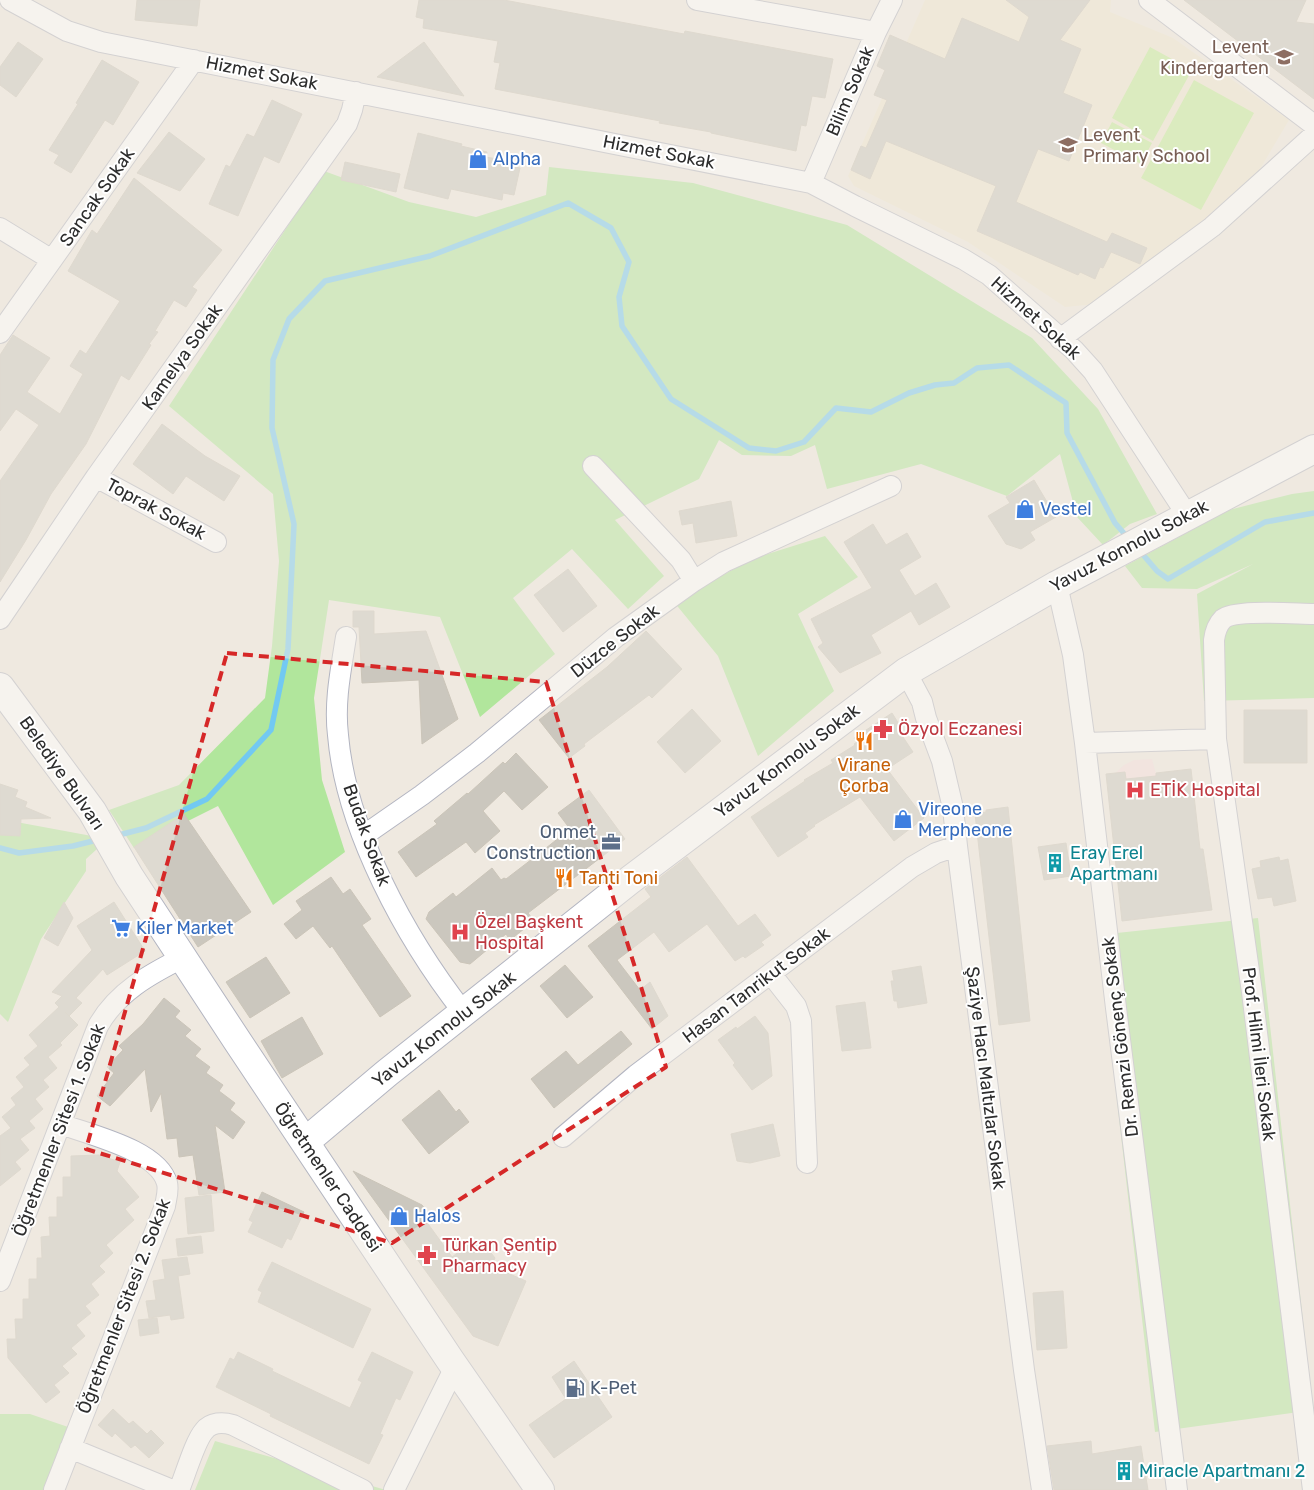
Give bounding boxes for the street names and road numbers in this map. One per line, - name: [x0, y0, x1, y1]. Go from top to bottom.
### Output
- street label: Bilim Sokak: [821, 42, 879, 139]
- street label: Hizmet Sokak: [204, 51, 321, 95]
- street label: Hizmet Sokak: [601, 130, 718, 174]
- street label: Sancak Sokak: [55, 143, 139, 251]
- street label: Hizmet Sokak: [986, 272, 1086, 365]
- street label: Kamelya Sokak: [137, 299, 227, 414]
- street label: Toprak Sokak: [102, 474, 210, 545]
- street label: Yavuz Konnolu Sokak: [1046, 495, 1213, 597]
- street label: Düzce Sokak: [566, 599, 664, 682]
- street label: Yavuz Konnolu Sokak: [710, 699, 865, 823]
- street label: Belediye Bulvarı: [15, 712, 109, 834]
- street label: Budak Sokak: [338, 781, 396, 890]
- street label: Hasan Tanrikut Sokak: [678, 922, 835, 1048]
- street label: Dr. Remzi Gönenç Sokak: [1097, 935, 1143, 1138]
- street label: Şaziye Hacı Maltızlar Sokak: [961, 965, 1011, 1191]
- street label: Yavuz Konnolu Sokak: [368, 966, 521, 1092]
- street label: Prof. Hilmi İleri Sokak: [1237, 966, 1281, 1143]
- street label: Öğretmenler Sitesi 1. Sokak: [8, 1020, 110, 1239]
- street label: Öğretmenler Caddesi: [270, 1098, 386, 1256]
- street label: Öğretmenler Sitesi 2. Sokak: [73, 1195, 176, 1417]

